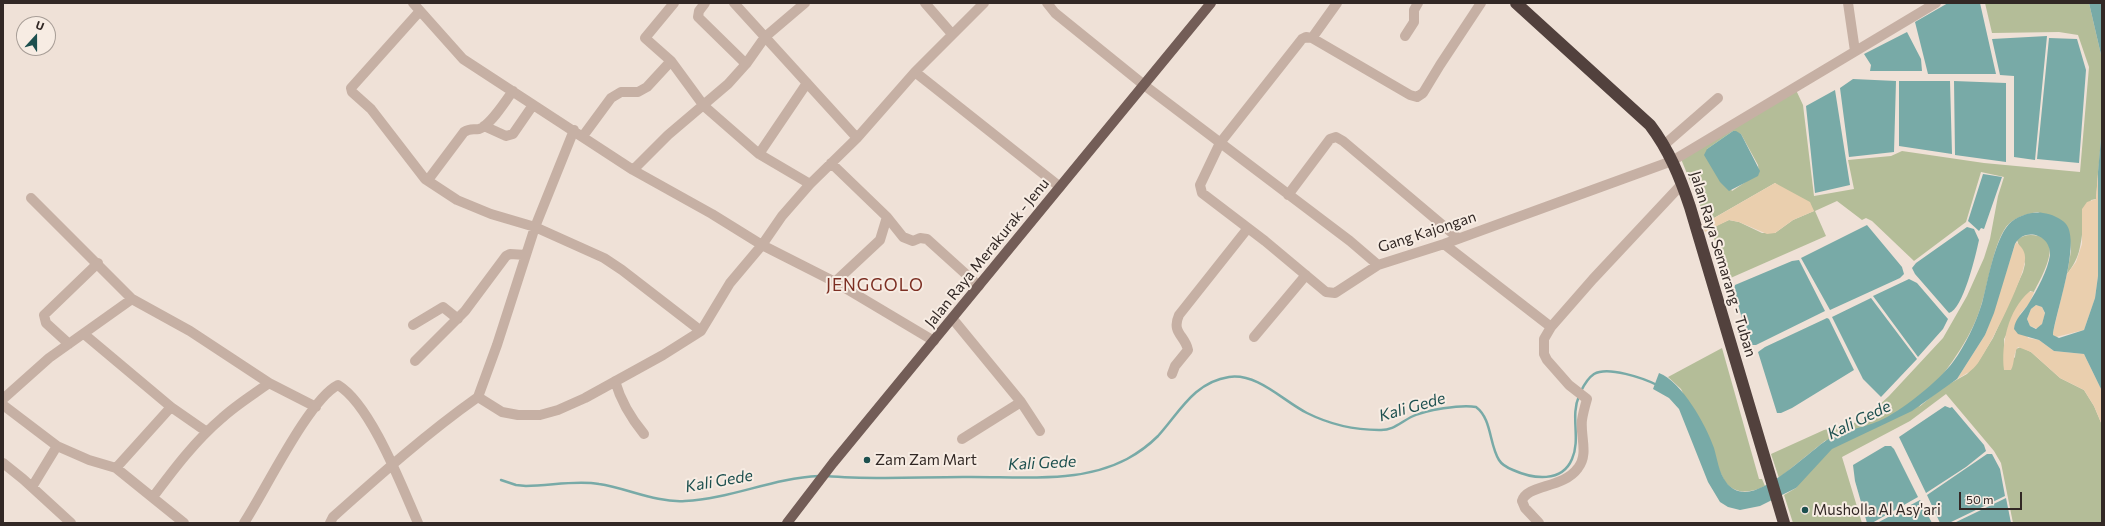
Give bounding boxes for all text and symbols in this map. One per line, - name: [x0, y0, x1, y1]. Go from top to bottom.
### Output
- north arrow: [16, 16, 56, 56]
- text: U: [34, 18, 46, 33]
- street label: Jalan Raya Semarang - Tuban: [1686, 169, 1760, 359]
- street label: Jalan Raya Merakurak - Jenu: [921, 175, 1053, 331]
- street label: Gang Kajongan: [1376, 208, 1478, 256]
- district label: JENGGOLO: [826, 275, 924, 295]
- water label: Kali Gede: [1377, 388, 1447, 426]
- water label: Kali Gede: [1824, 396, 1894, 444]
- place label: Zam Zam Mart: [875, 451, 977, 469]
- water label: Kali Gede: [1007, 452, 1077, 474]
- marker: Zam Zam Mart: [862, 455, 872, 465]
- water label: Kali Gede: [684, 466, 754, 496]
- scale bar: [1961, 484, 2024, 510]
- text: 50 m: [1966, 492, 1994, 506]
- place label: Musholla Al Asy'ari: [1813, 501, 1941, 519]
- marker: Musholla Al Asy'ari: [1800, 505, 1810, 515]

